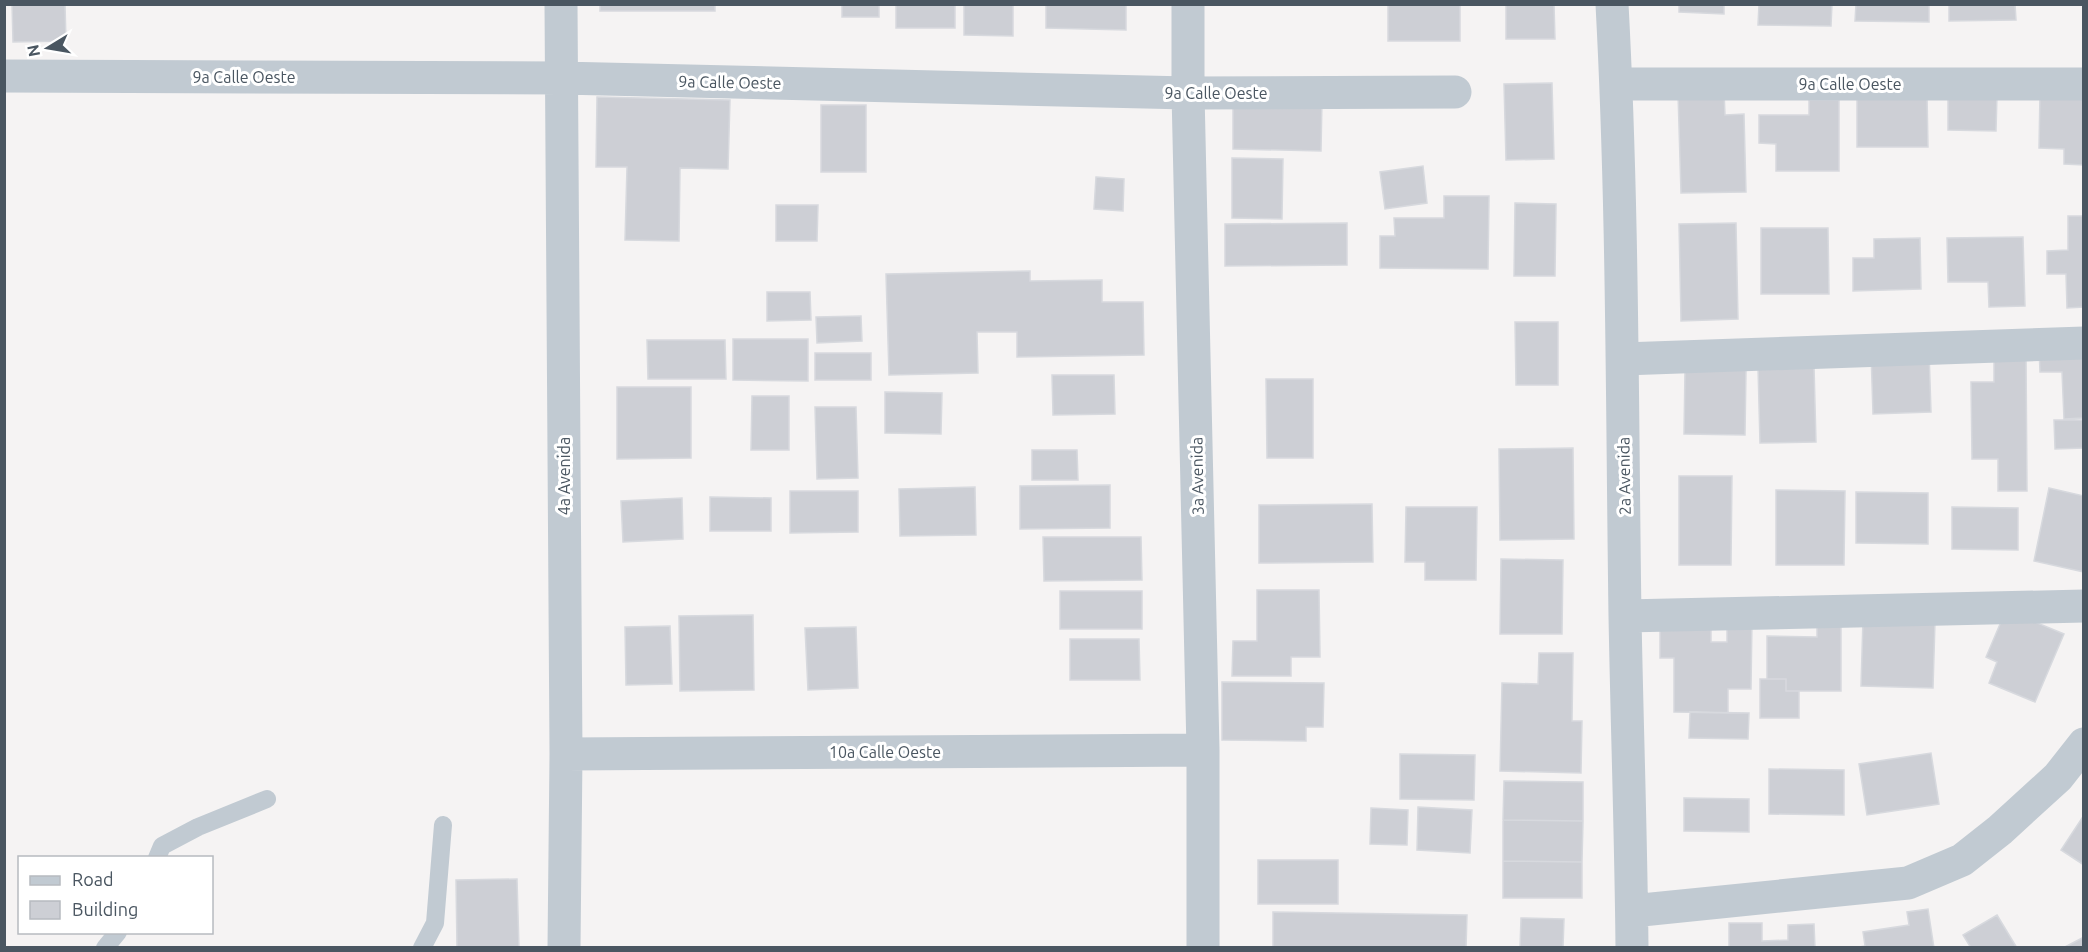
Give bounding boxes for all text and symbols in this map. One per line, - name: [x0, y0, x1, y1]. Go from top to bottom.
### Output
- north arrow: [18, 18, 78, 78]
- text: N: [23, 43, 43, 58]
- street label: 9a Calle Oeste: [192, 68, 296, 86]
- street label: 9a Calle Oeste: [678, 72, 782, 92]
- street label: 9a Calle Oeste: [1798, 75, 1902, 93]
- street label: 9a Calle Oeste: [1164, 84, 1268, 102]
- street label: 4a Avenida: [555, 437, 573, 515]
- street label: 3a Avenida: [1187, 437, 1207, 515]
- street label: 2a Avenida: [1614, 437, 1634, 515]
- street label: 10a Calle Oeste: [829, 743, 941, 761]
- legend: [18, 856, 213, 934]
- text: Road: [72, 869, 114, 889]
- text: Building: [72, 899, 138, 919]

